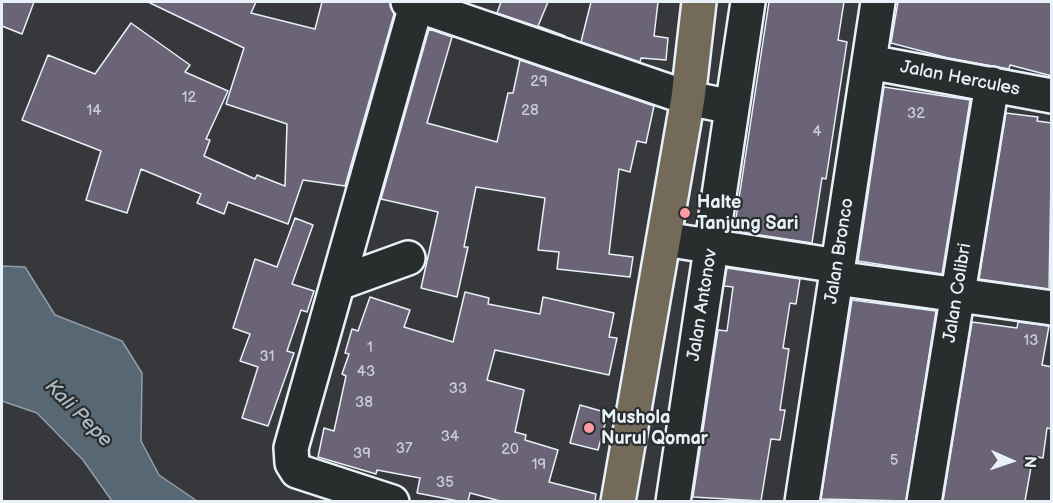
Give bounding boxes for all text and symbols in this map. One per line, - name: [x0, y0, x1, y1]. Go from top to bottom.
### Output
- street label: Jalan Hercules: [898, 57, 1022, 101]
- house number: 29: [530, 73, 548, 91]
- house number: 12: [182, 89, 196, 107]
- house number: 14: [87, 102, 101, 120]
- house number: 28: [521, 102, 539, 120]
- house number: 32: [907, 105, 925, 123]
- house number: 4: [812, 123, 822, 141]
- place label: Halte Tanjung Sari: [697, 192, 798, 234]
- street label: Jalan Bronco: [821, 196, 859, 306]
- marker: Halte Tanjung Sari: [678, 206, 692, 220]
- street label: Jalan Colibri: [939, 242, 977, 344]
- street label: Jalan Antonov: [683, 247, 723, 363]
- house number: 13: [1023, 332, 1039, 350]
- house number: 1: [367, 339, 373, 357]
- house number: 31: [259, 348, 275, 366]
- house number: 43: [357, 363, 375, 381]
- water label: Kali Pepe: [39, 375, 117, 453]
- house number: 33: [449, 380, 467, 398]
- house number: 38: [355, 394, 373, 412]
- place label: Mushola Nurul Qomar: [601, 407, 708, 450]
- marker: Mushola Nurul Qomar: [582, 421, 596, 435]
- house number: 34: [441, 428, 459, 446]
- north arrow: [981, 431, 1041, 491]
- house number: 37: [396, 440, 412, 458]
- house number: 20: [501, 441, 519, 459]
- house number: 39: [353, 445, 371, 463]
- house number: 5: [890, 452, 898, 470]
- text: N: [1020, 455, 1039, 468]
- house number: 19: [532, 456, 546, 474]
- house number: 35: [436, 474, 454, 492]

